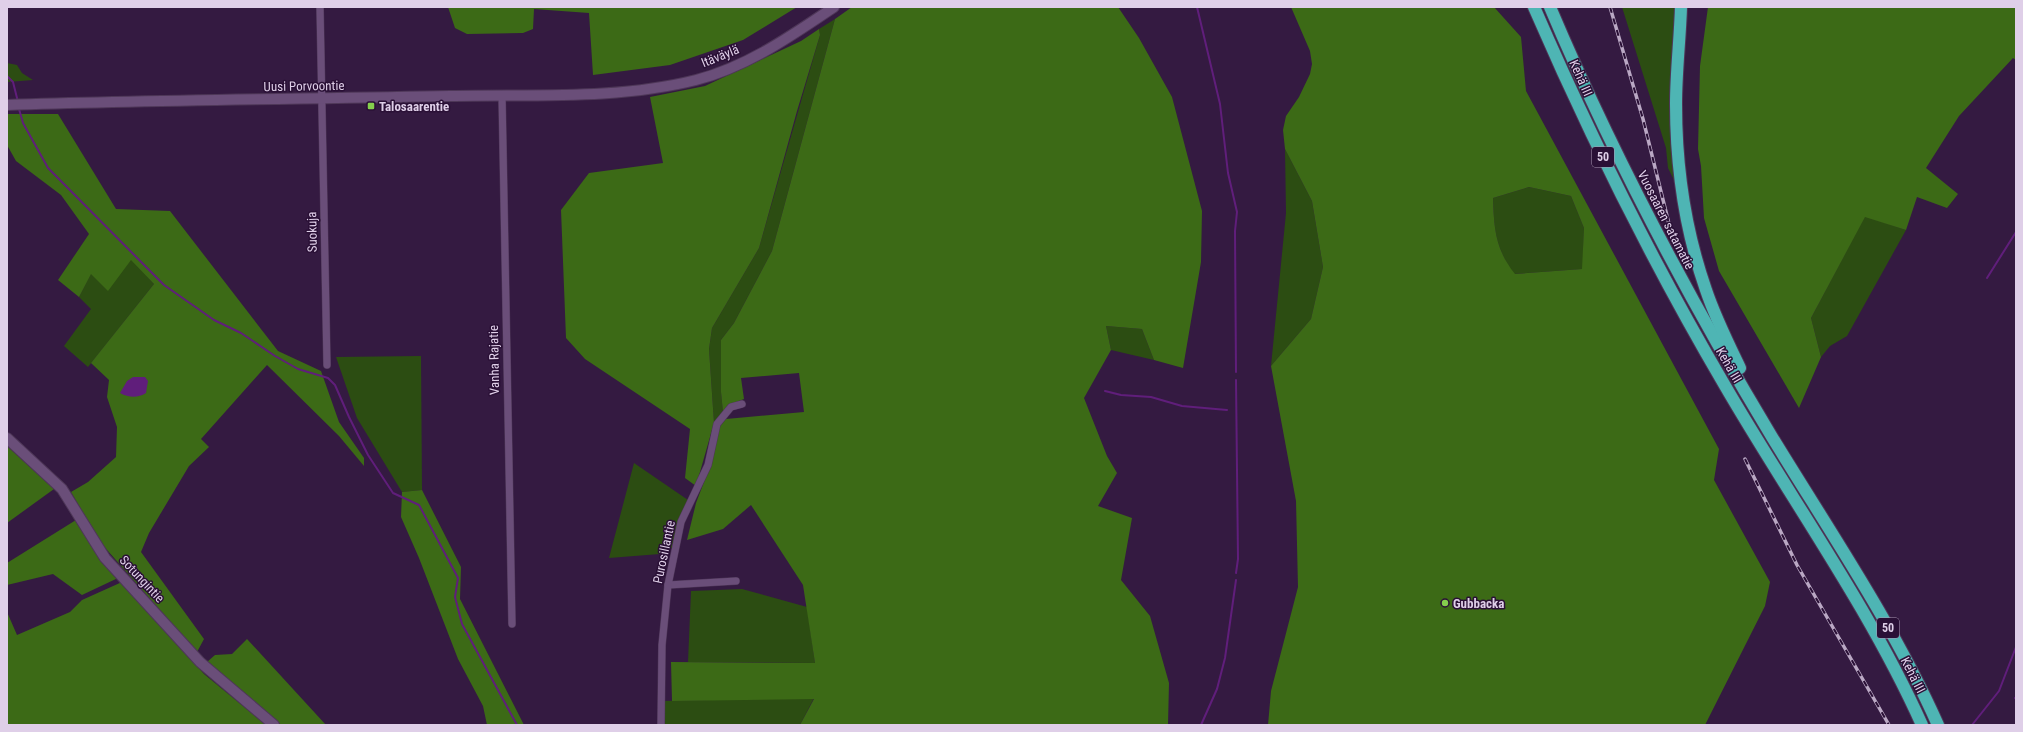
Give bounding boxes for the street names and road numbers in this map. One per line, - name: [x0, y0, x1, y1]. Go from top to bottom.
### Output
- street label: Itäväylä: [699, 42, 741, 70]
- street label: Kehä III: [1566, 57, 1596, 99]
- street label: Uusi Porvoontie: [263, 78, 345, 94]
- road number: 50: [1592, 147, 1614, 167]
- street label: Vuosaaren satamatie: [1635, 168, 1697, 272]
- street label: Suokuja: [304, 211, 320, 253]
- street label: Vanha Rajatie: [486, 325, 502, 395]
- street label: Kehä III: [1713, 345, 1745, 385]
- street label: Purosillantie: [650, 519, 678, 585]
- street label: Sotungintie: [117, 553, 167, 605]
- road number: 50: [1877, 618, 1899, 638]
- street label: Kehä III: [1898, 655, 1928, 695]

